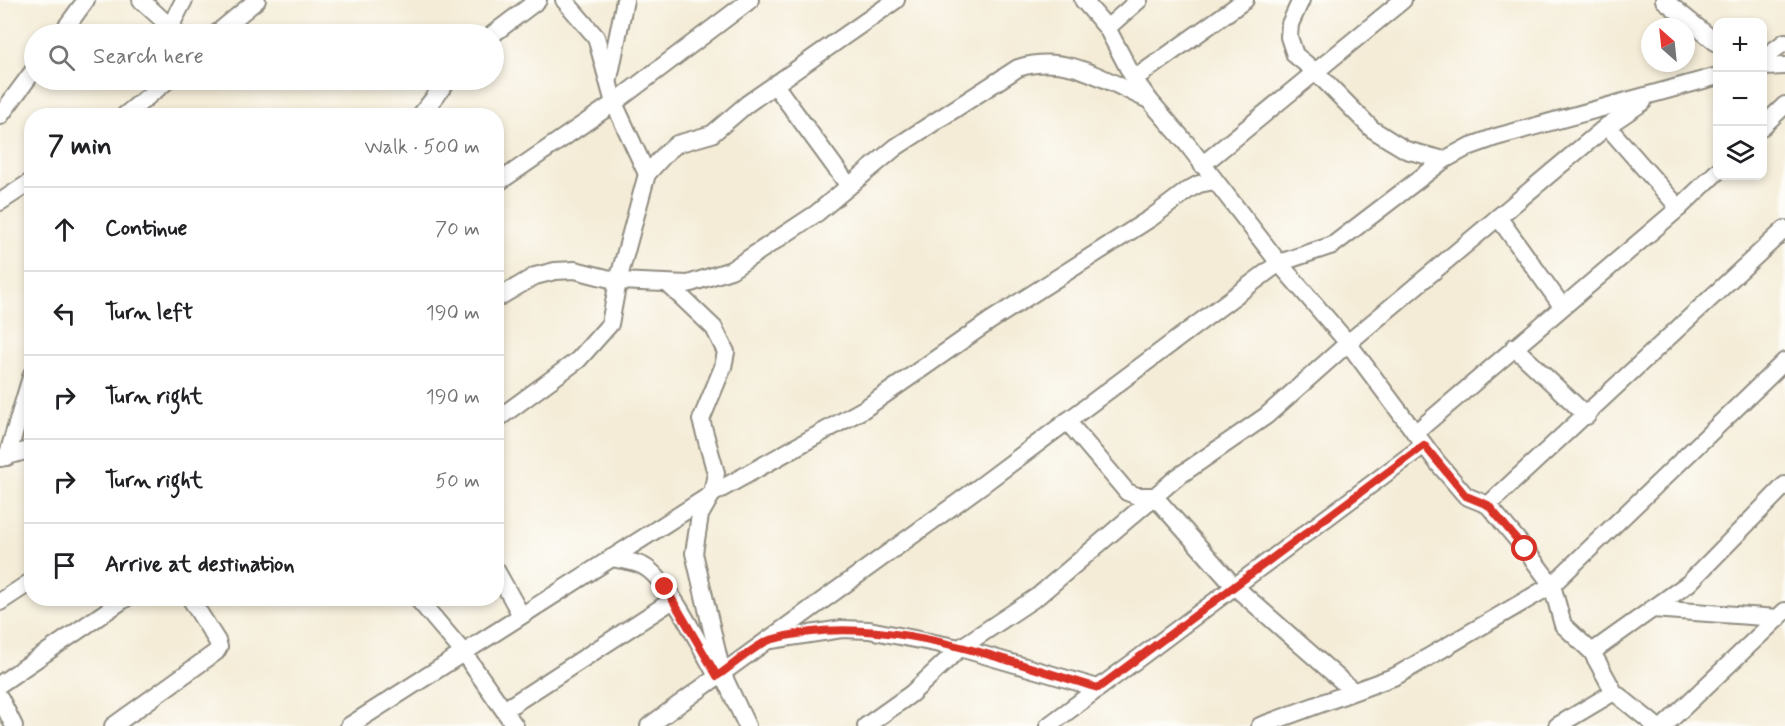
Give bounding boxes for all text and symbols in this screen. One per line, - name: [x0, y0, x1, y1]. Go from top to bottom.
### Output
- north arrow: [1641, 18, 1695, 72]
- map controls: [1713, 18, 1767, 180]
- button: +: [1713, 18, 1767, 72]
- search box: [24, 24, 504, 90]
- icon: search: [45, 41, 78, 74]
- text: Search here: [93, 43, 204, 71]
- button: −: [1713, 72, 1767, 126]
- button: layers: [1713, 126, 1767, 180]
- text: 7 min: [48, 130, 112, 164]
- text: Walk · 500 m: [365, 134, 480, 161]
- icon: ahead: [48, 213, 81, 246]
- text: Continue: [105, 215, 187, 243]
- text: 70 m: [435, 216, 480, 243]
- icon: left: [48, 297, 81, 330]
- text: Turn left: [105, 299, 193, 327]
- text: 190 m: [426, 300, 480, 327]
- icon: right: [48, 381, 81, 414]
- text: Turn right: [105, 383, 203, 411]
- text: 190 m: [426, 384, 480, 411]
- icon: right: [48, 465, 81, 498]
- text: Turn right: [105, 467, 203, 495]
- text: 50 m: [435, 468, 480, 495]
- route start: [1511, 535, 1537, 561]
- icon: arrive: [48, 549, 81, 582]
- text: Arrive at destination: [105, 551, 295, 579]
- route end: [651, 573, 677, 599]

